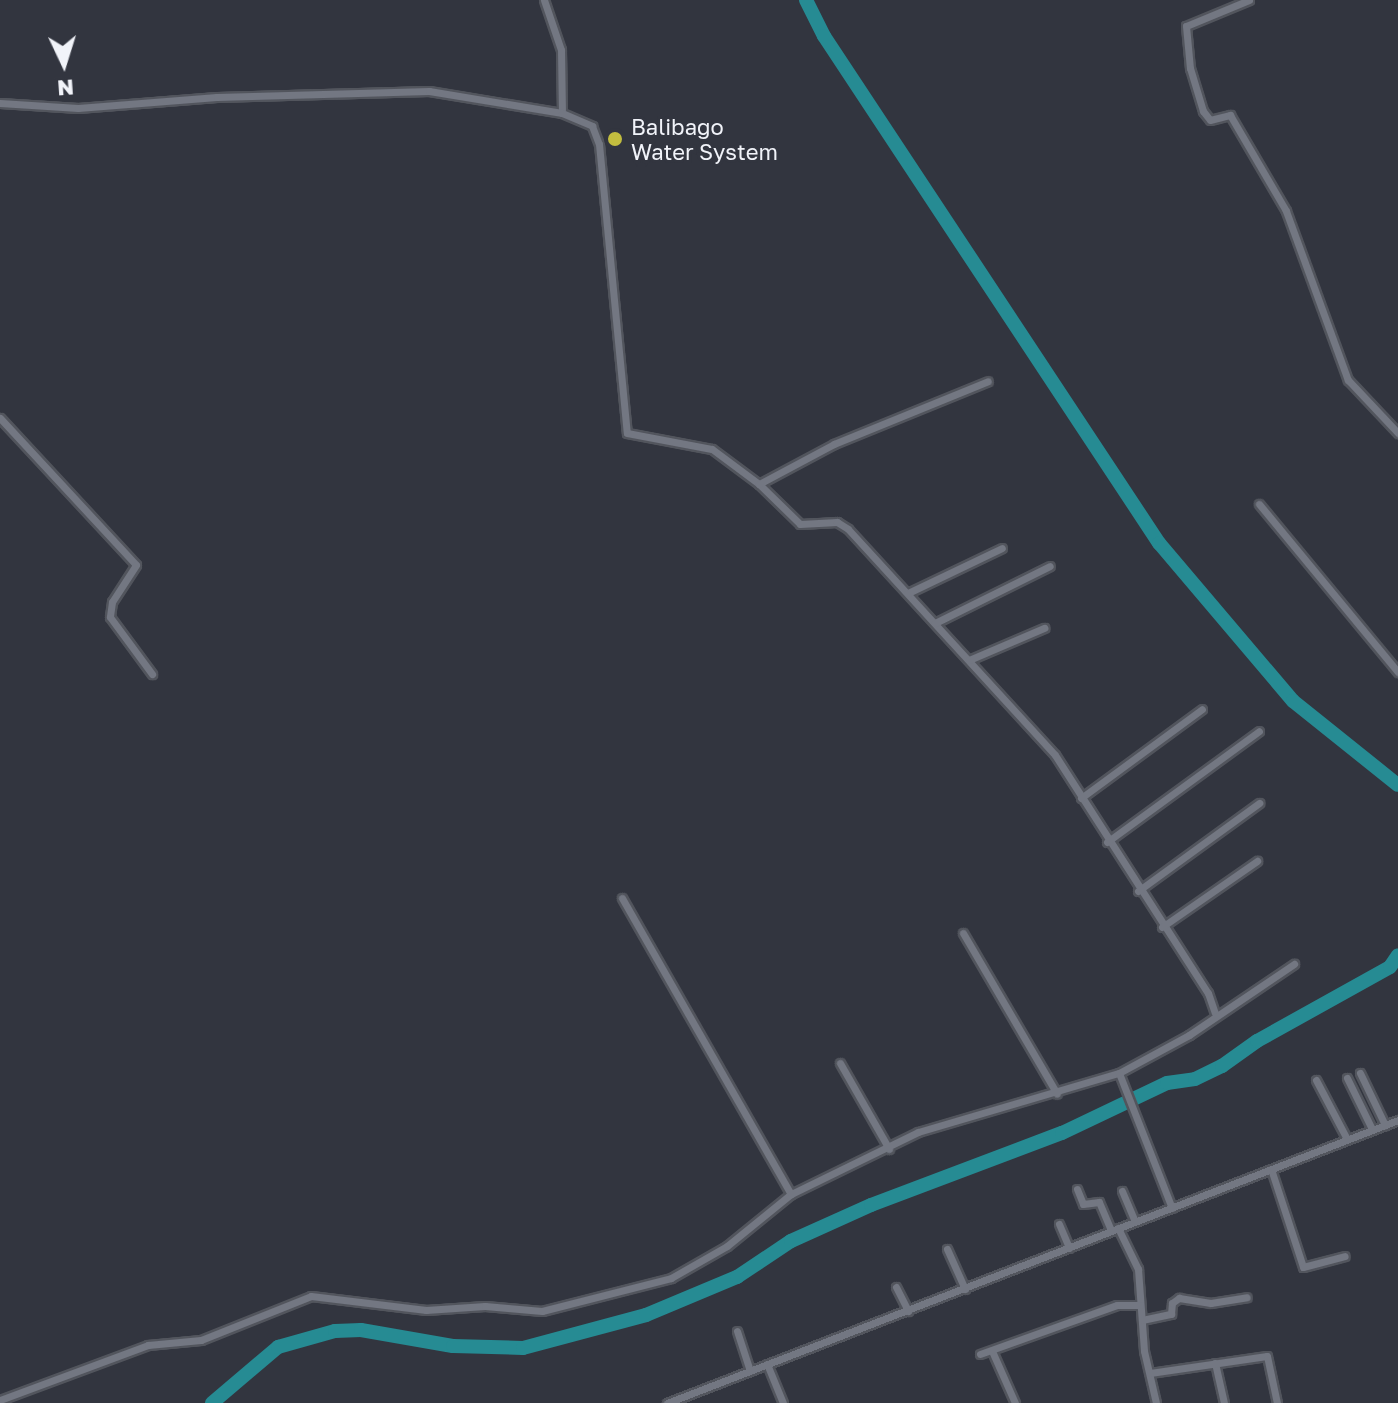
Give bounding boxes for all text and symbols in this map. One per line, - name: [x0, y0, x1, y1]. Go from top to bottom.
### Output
- north arrow: [24, 24, 104, 104]
- text: N: [56, 74, 75, 102]
- place label: Balibago Water System: [631, 113, 778, 164]
- marker: Balibago Water System: [606, 130, 624, 148]

